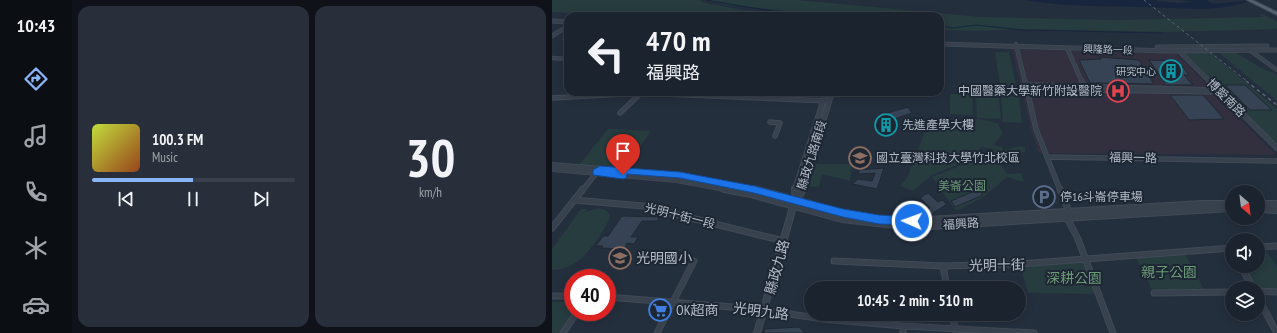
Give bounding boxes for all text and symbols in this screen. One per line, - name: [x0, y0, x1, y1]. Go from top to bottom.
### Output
- text: 10:43: [17, 14, 55, 37]
- text: 470 m: [646, 22, 710, 59]
- icon: left: [580, 28, 632, 80]
- street label: 興隆路一段: [1083, 42, 1133, 57]
- building icon: 研究中心: [1158, 58, 1184, 84]
- text: 福興路: [646, 61, 700, 84]
- icon: directions: [22, 65, 50, 93]
- place label: 研究中心: [1116, 65, 1156, 78]
- street label: 博愛南路: [1204, 75, 1249, 120]
- hospital icon: 中國醫藥大學新竹附設醫院: [1105, 78, 1131, 104]
- place label: 中國醫藥大學新竹附設醫院: [958, 83, 1102, 98]
- building icon: 先進產學大樓: [873, 112, 899, 138]
- place label: 先進產學大樓: [902, 117, 974, 132]
- street label: 縣政九路南段: [794, 118, 829, 191]
- icon: music: [22, 122, 50, 150]
- text: 30: [406, 124, 455, 191]
- text: 100.3 FM: [152, 130, 203, 149]
- pin: [606, 134, 640, 175]
- icon: arrive: [612, 140, 634, 162]
- school or university icon: 國立臺灣科技大學竹北校區: [847, 145, 873, 171]
- text: Music: [152, 149, 178, 166]
- place label: 國立臺灣科技大學竹北校區: [876, 150, 1020, 165]
- street label: 福興一路: [1109, 150, 1157, 165]
- icon: phone: [22, 178, 50, 206]
- park label: 美崙公園: [938, 178, 986, 193]
- text: km/h: [419, 184, 442, 201]
- parking icon: 停16斗崙停車場: [1031, 184, 1057, 210]
- north arrow: [1225, 185, 1265, 225]
- map controls: [1225, 185, 1265, 321]
- icon: previous: [115, 188, 137, 210]
- icon: pause: [182, 188, 204, 210]
- icon: next: [250, 188, 272, 210]
- place label: 停16斗崙停車場: [1060, 189, 1143, 204]
- street label: 光明十街一段: [643, 200, 717, 232]
- position arrow: [891, 200, 933, 242]
- street label: 福興路: [942, 215, 979, 232]
- button: sound: [1225, 233, 1265, 273]
- icon: climate: [22, 234, 50, 262]
- street label: 縣政九路: [761, 238, 793, 296]
- school or university icon: 光明國小: [607, 245, 633, 271]
- place label: 光明國小: [636, 249, 692, 267]
- street label: 光明十街: [969, 256, 1025, 274]
- park label: 親子公園: [1141, 263, 1197, 281]
- speed limit sign: 40: [564, 269, 616, 321]
- park label: 深耕公園: [1046, 269, 1102, 287]
- button: layers: [1225, 281, 1265, 321]
- icon: car: [22, 291, 50, 319]
- text: 10:45 · 2 min · 510 m: [857, 291, 973, 310]
- supermarket icon: OK超商: [647, 297, 673, 323]
- street label: 光明九路: [732, 299, 790, 323]
- place label: OK超商: [676, 301, 719, 319]

